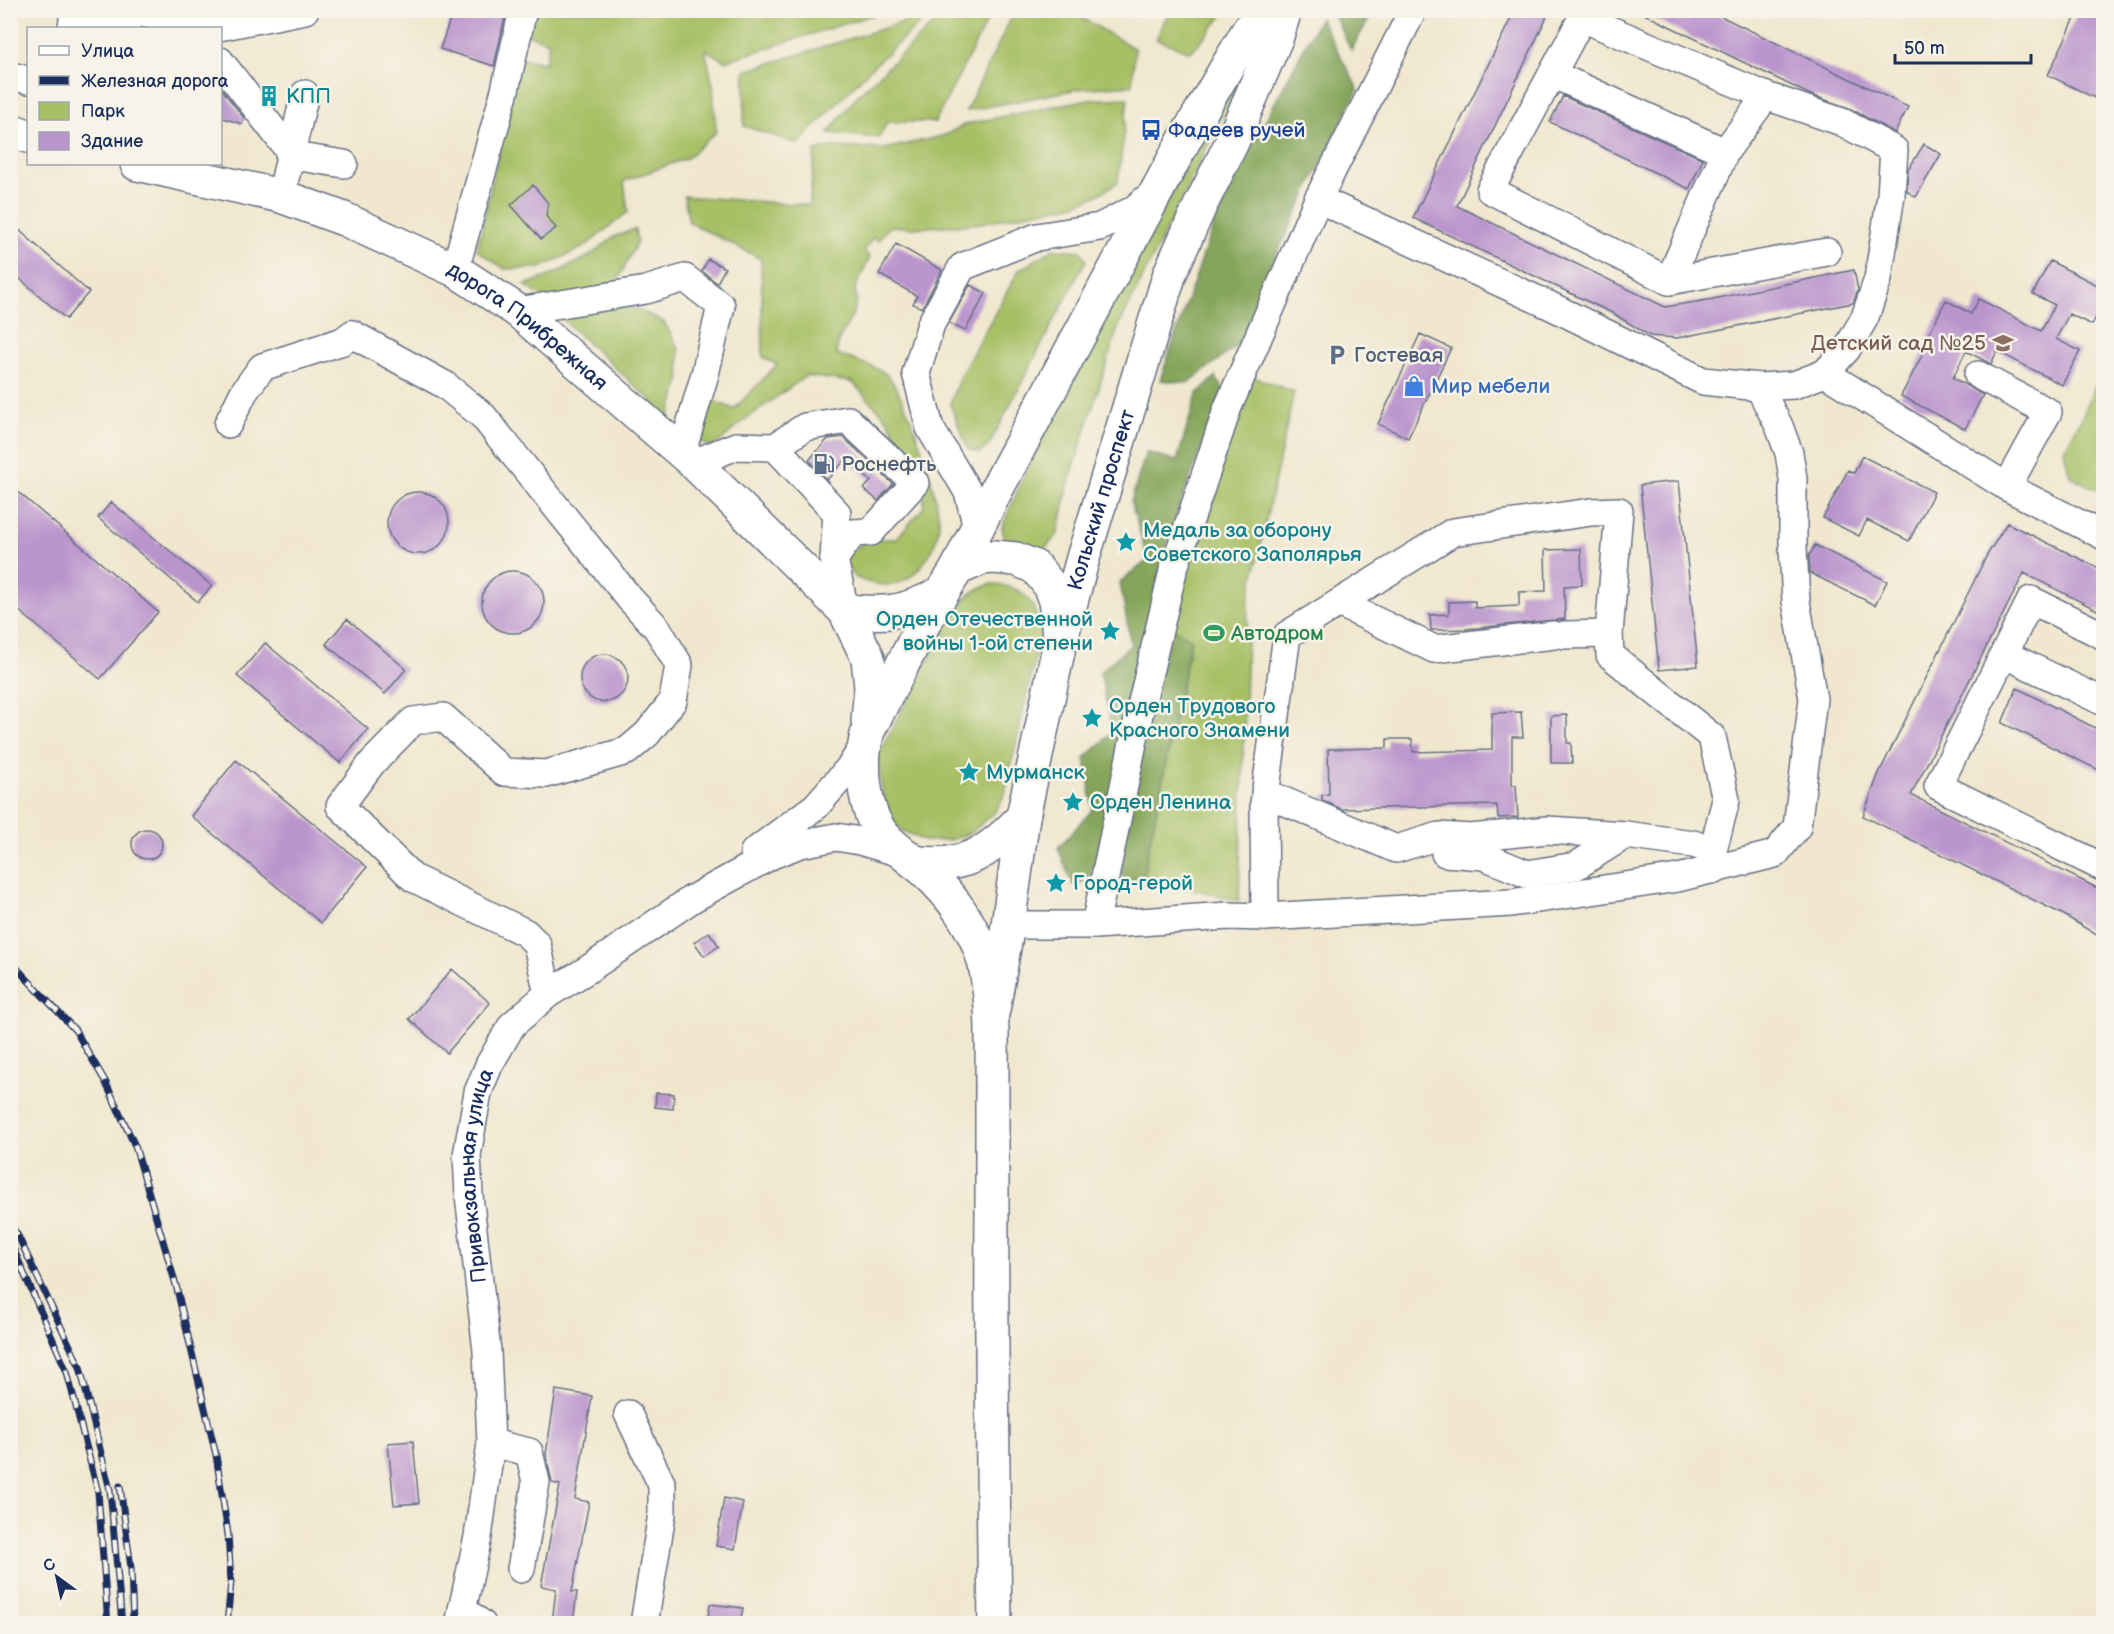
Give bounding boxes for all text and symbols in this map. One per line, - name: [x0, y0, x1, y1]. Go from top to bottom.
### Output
- legend: [27, 27, 222, 165]
- scale bar: [1895, 27, 2032, 65]
- text: 50 m: [1904, 38, 1945, 59]
- text: Улица: [81, 41, 135, 62]
- text: Железная дорога: [81, 71, 229, 92]
- building icon: КПП: [257, 84, 281, 108]
- place label: КПП: [286, 84, 331, 109]
- text: Парк: [81, 101, 125, 122]
- bus stop icon: Фадеев ручей: [1139, 118, 1163, 142]
- place label: Фадеев ручей: [1168, 118, 1306, 143]
- text: Здание: [81, 131, 143, 152]
- street label: дорога Прибрежная: [443, 256, 613, 395]
- place label: Детский сад №25: [1811, 331, 1986, 356]
- school or university icon: Детский сад №25: [1991, 331, 2015, 355]
- parking icon: Гостевая: [1325, 343, 1349, 367]
- place label: Гостевая: [1354, 343, 1443, 368]
- shop icon: Мир мебели: [1402, 374, 1426, 398]
- place label: Мир мебели: [1431, 374, 1550, 399]
- street label: Кольский проспект: [1062, 406, 1140, 593]
- fuel station icon: Роснефть: [812, 452, 836, 476]
- place label: Роснефть: [841, 452, 937, 477]
- place label: Медаль за оборону Советского Заполярья: [1143, 518, 1362, 567]
- place icon: Медаль за оборону Советского Заполярья: [1114, 530, 1138, 554]
- place label: Орден Отечественной войны 1-ой степени: [876, 607, 1093, 656]
- place icon: Орден Отечественной войны 1-ой степени: [1098, 619, 1122, 643]
- sports icon: Автодром: [1202, 621, 1226, 645]
- place label: Автодром: [1230, 621, 1324, 646]
- place label: Орден Трудового Красного Знамени: [1109, 694, 1290, 743]
- place icon: Орден Трудового Красного Знамени: [1080, 706, 1104, 730]
- place icon: Мурманск: [957, 760, 981, 784]
- place label: Мурманск: [986, 760, 1085, 785]
- place icon: Орден Ленина: [1061, 790, 1085, 814]
- place label: Орден Ленина: [1090, 790, 1232, 815]
- place icon: Город-герой: [1044, 871, 1068, 895]
- place label: Город-герой: [1073, 871, 1193, 896]
- street label: Привокзальная улица: [454, 1064, 499, 1284]
- north arrow: [27, 1547, 87, 1607]
- text: С: [40, 1555, 59, 1577]

